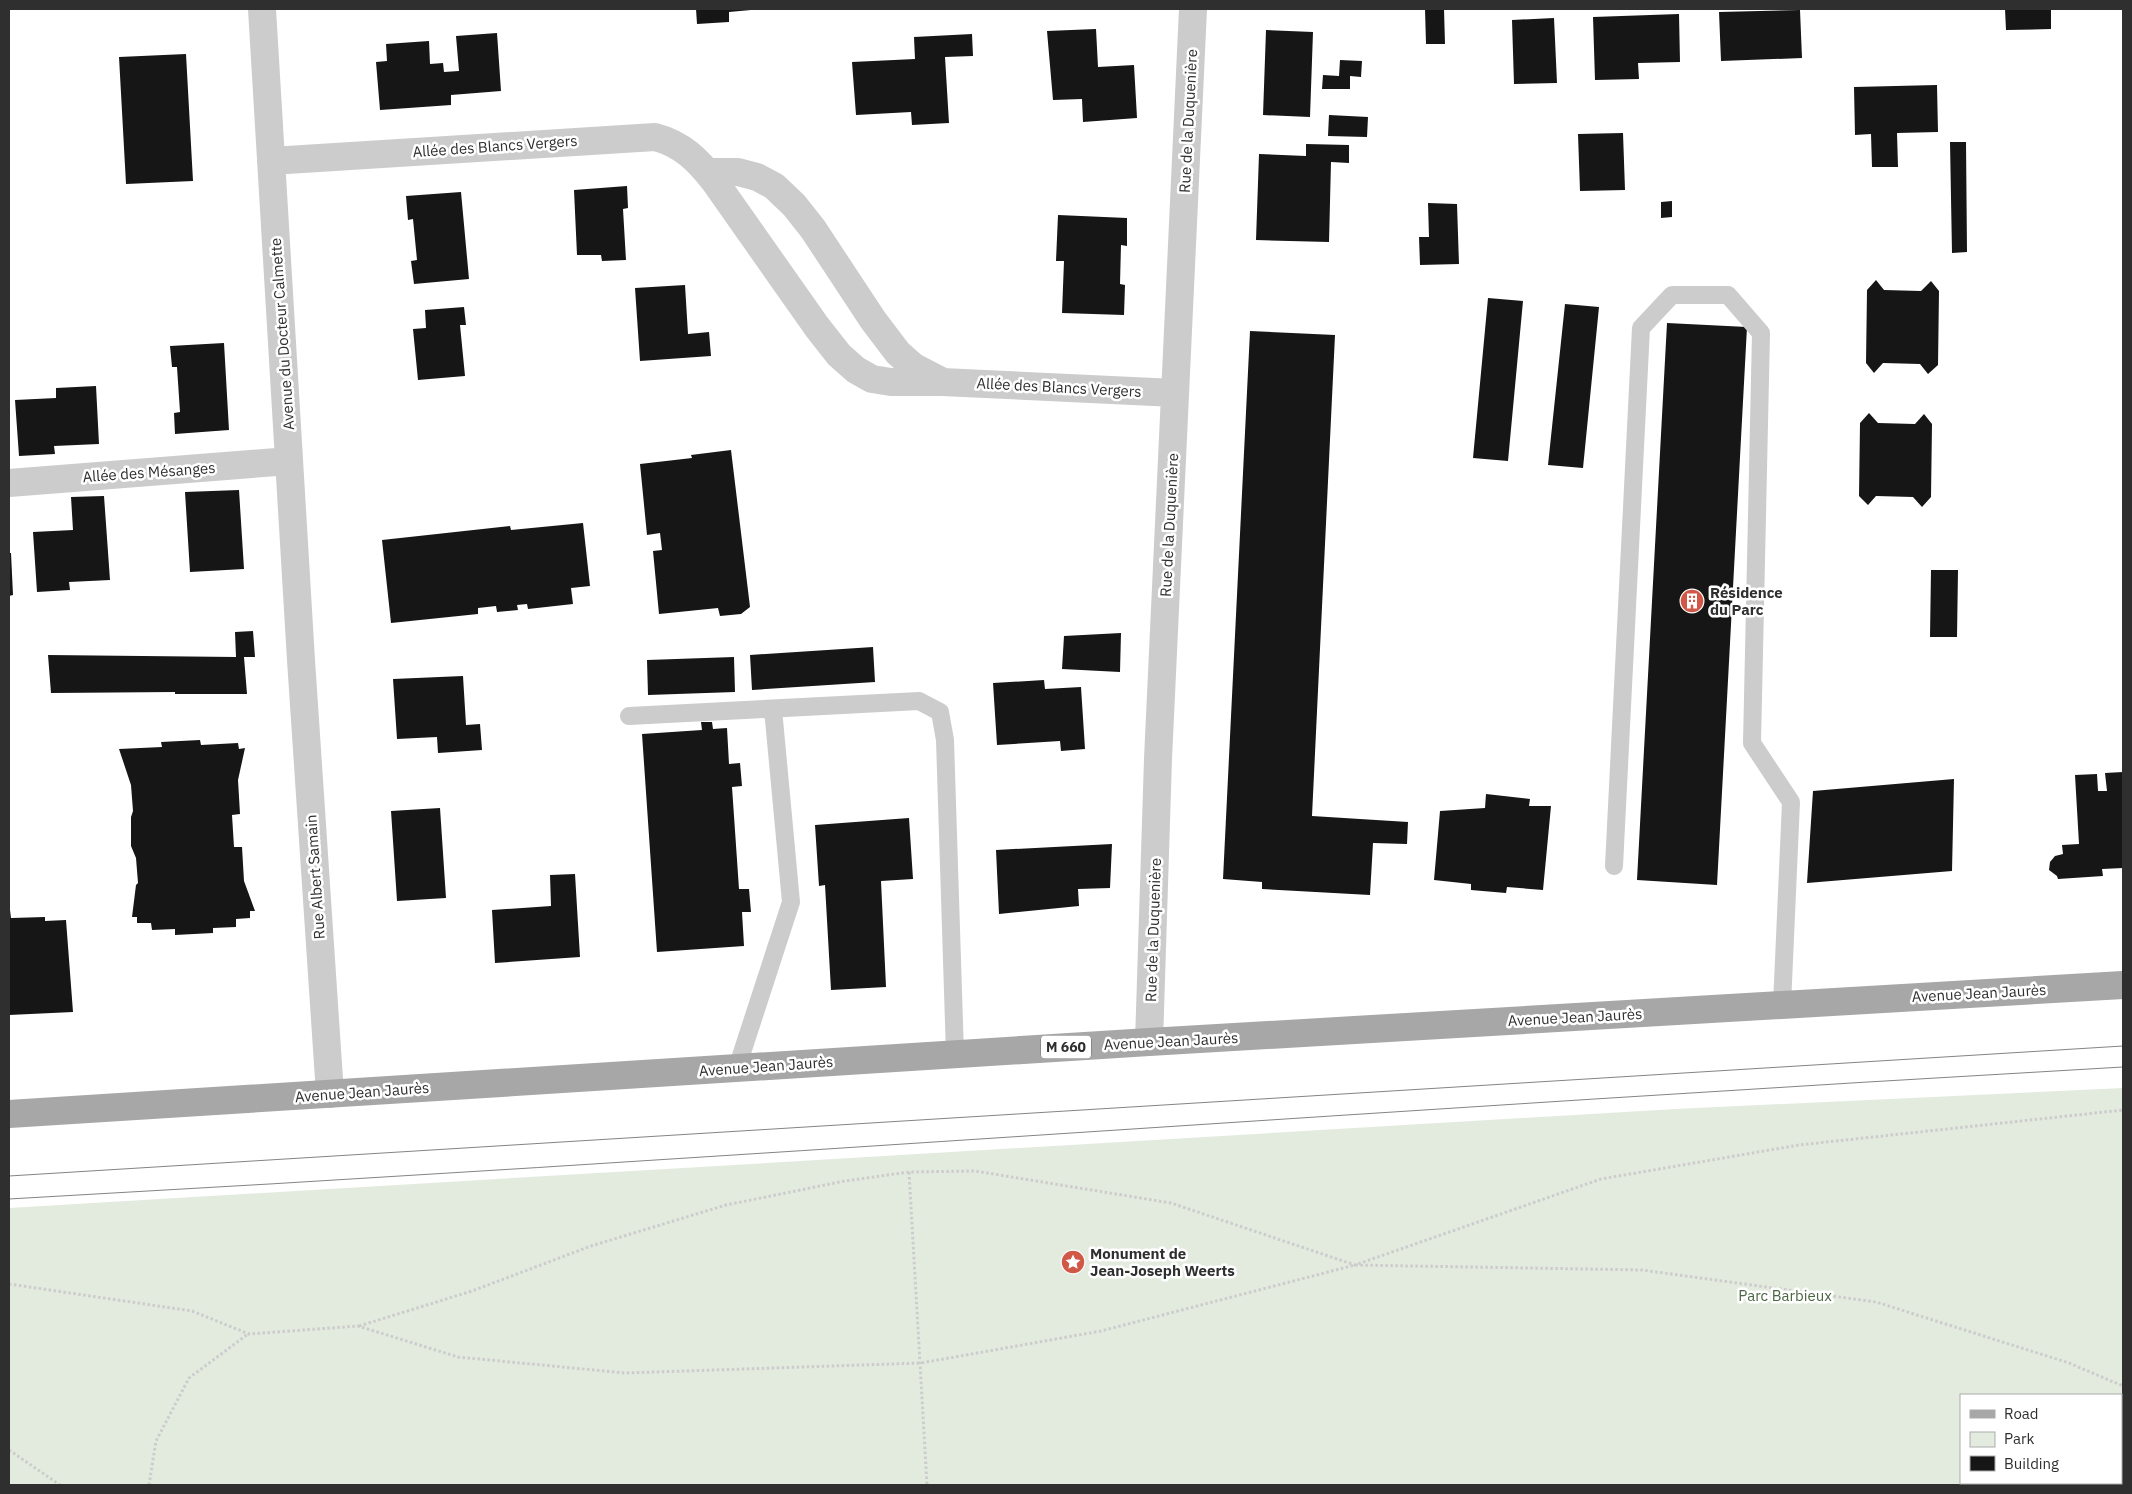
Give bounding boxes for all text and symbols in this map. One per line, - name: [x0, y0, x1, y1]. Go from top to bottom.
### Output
- street label: Rue de la Duquenière: [1175, 48, 1201, 194]
- street label: Allée des Blancs Vergers: [412, 131, 578, 161]
- street label: Avenue du Docteur Calmette: [266, 237, 298, 431]
- street label: Allée des Blancs Vergers: [976, 373, 1142, 401]
- street label: Rue de la Duquenière: [1156, 452, 1182, 598]
- street label: Allée des Mésanges: [82, 458, 216, 486]
- place label: Résidence du Parc: [1710, 583, 1783, 619]
- building icon: Résidence du Parc: [1679, 588, 1705, 614]
- street label: Rue Albert Samain: [301, 814, 329, 940]
- street label: Rue de la Duquenière: [1141, 858, 1165, 1002]
- street label: Avenue Jean Jaurès: [1911, 980, 2047, 1006]
- street label: Avenue Jean Jaurès: [1507, 1004, 1643, 1030]
- street label: Avenue Jean Jaurès: [1103, 1028, 1239, 1054]
- road number: M 660: [1041, 1036, 1091, 1058]
- street label: Avenue Jean Jaurès: [698, 1052, 834, 1080]
- street label: Avenue Jean Jaurès: [294, 1078, 430, 1106]
- place label: Monument de Jean-Joseph Weerts: [1090, 1244, 1235, 1280]
- place icon: Monument de Jean-Joseph Weerts: [1060, 1249, 1086, 1275]
- park label: Parc Barbieux: [1738, 1286, 1832, 1305]
- legend: [1960, 1394, 2122, 1484]
- text: Road: [2004, 1404, 2039, 1423]
- text: Park: [2004, 1429, 2034, 1448]
- text: Building: [2004, 1454, 2059, 1473]

